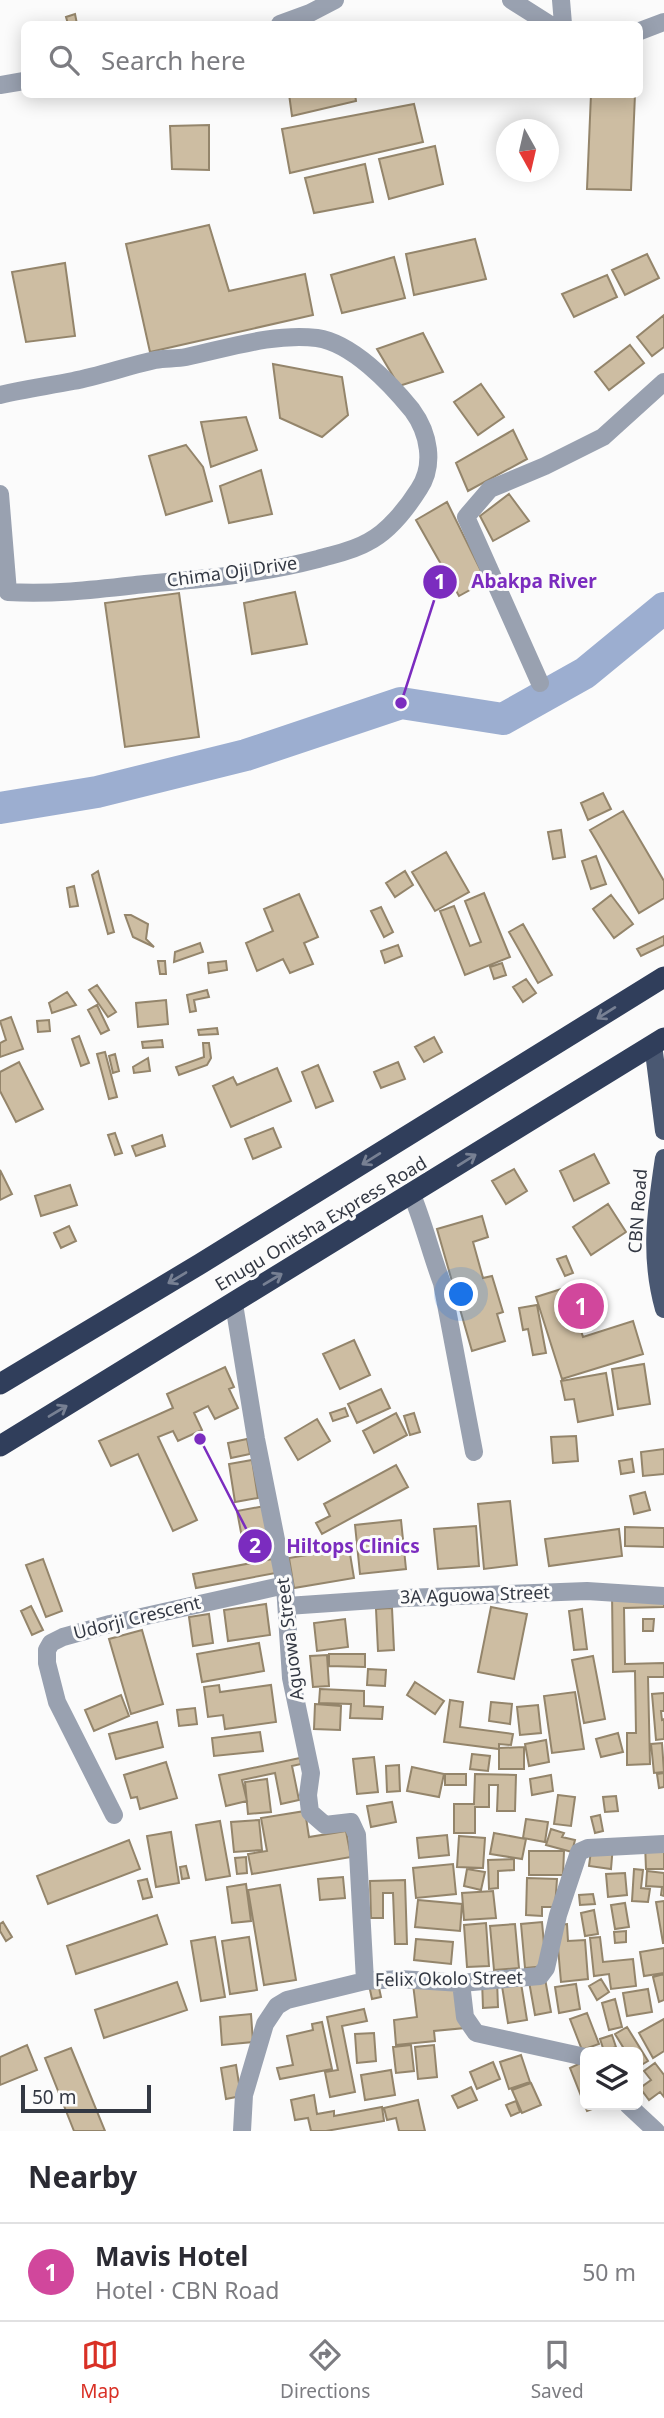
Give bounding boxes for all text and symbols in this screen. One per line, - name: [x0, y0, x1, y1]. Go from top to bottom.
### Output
- search box: [21, 21, 643, 98]
- icon: search: [45, 41, 83, 79]
- text: Search here: [101, 42, 246, 78]
- north arrow: [496, 119, 559, 182]
- street label: Chima Oji Drive: [165, 550, 299, 592]
- callout: Abakpa River: [423, 562, 611, 602]
- text: 1: [434, 567, 446, 595]
- text: Abakpa River: [471, 568, 597, 594]
- one-way arrow: [596, 1007, 616, 1021]
- street label: Enugu Onitsha Express Road: [210, 1150, 431, 1296]
- one-way arrow: [362, 1153, 382, 1167]
- one-way arrow: [457, 1153, 476, 1168]
- street label: CBN Road: [622, 1168, 652, 1254]
- one-way arrow: [168, 1271, 188, 1285]
- one-way arrow: [263, 1272, 283, 1286]
- your location: [444, 1277, 478, 1311]
- pin: 1: [558, 1280, 604, 1332]
- one-way arrow: [48, 1403, 68, 1417]
- callout: Hiltops Clinics: [237, 1526, 434, 1566]
- text: 2: [249, 1531, 261, 1559]
- text: Hiltops Clinics: [286, 1533, 420, 1559]
- street label: Aguowa Street: [270, 1576, 308, 1702]
- street label: 3A Aguowa Street: [400, 1579, 551, 1609]
- street label: Udorji Crescent: [71, 1590, 203, 1644]
- street label: Felix Okolo Street: [375, 1965, 524, 1991]
- map controls: [580, 2047, 643, 2110]
- button: layers: [580, 2047, 643, 2110]
- scale bar: [21, 2082, 150, 2114]
- text: 50 m: [32, 2084, 76, 2110]
- text: Nearby: [28, 2156, 137, 2197]
- text: Mavis Hotel: [95, 2238, 248, 2274]
- text: 1: [44, 2256, 58, 2288]
- text: 50 m: [582, 2256, 636, 2288]
- text: Hotel · CBN Road: [95, 2274, 280, 2306]
- tab: Map: [80, 2336, 120, 2404]
- tab: Directions: [280, 2336, 370, 2404]
- tab: Saved: [531, 2336, 584, 2404]

